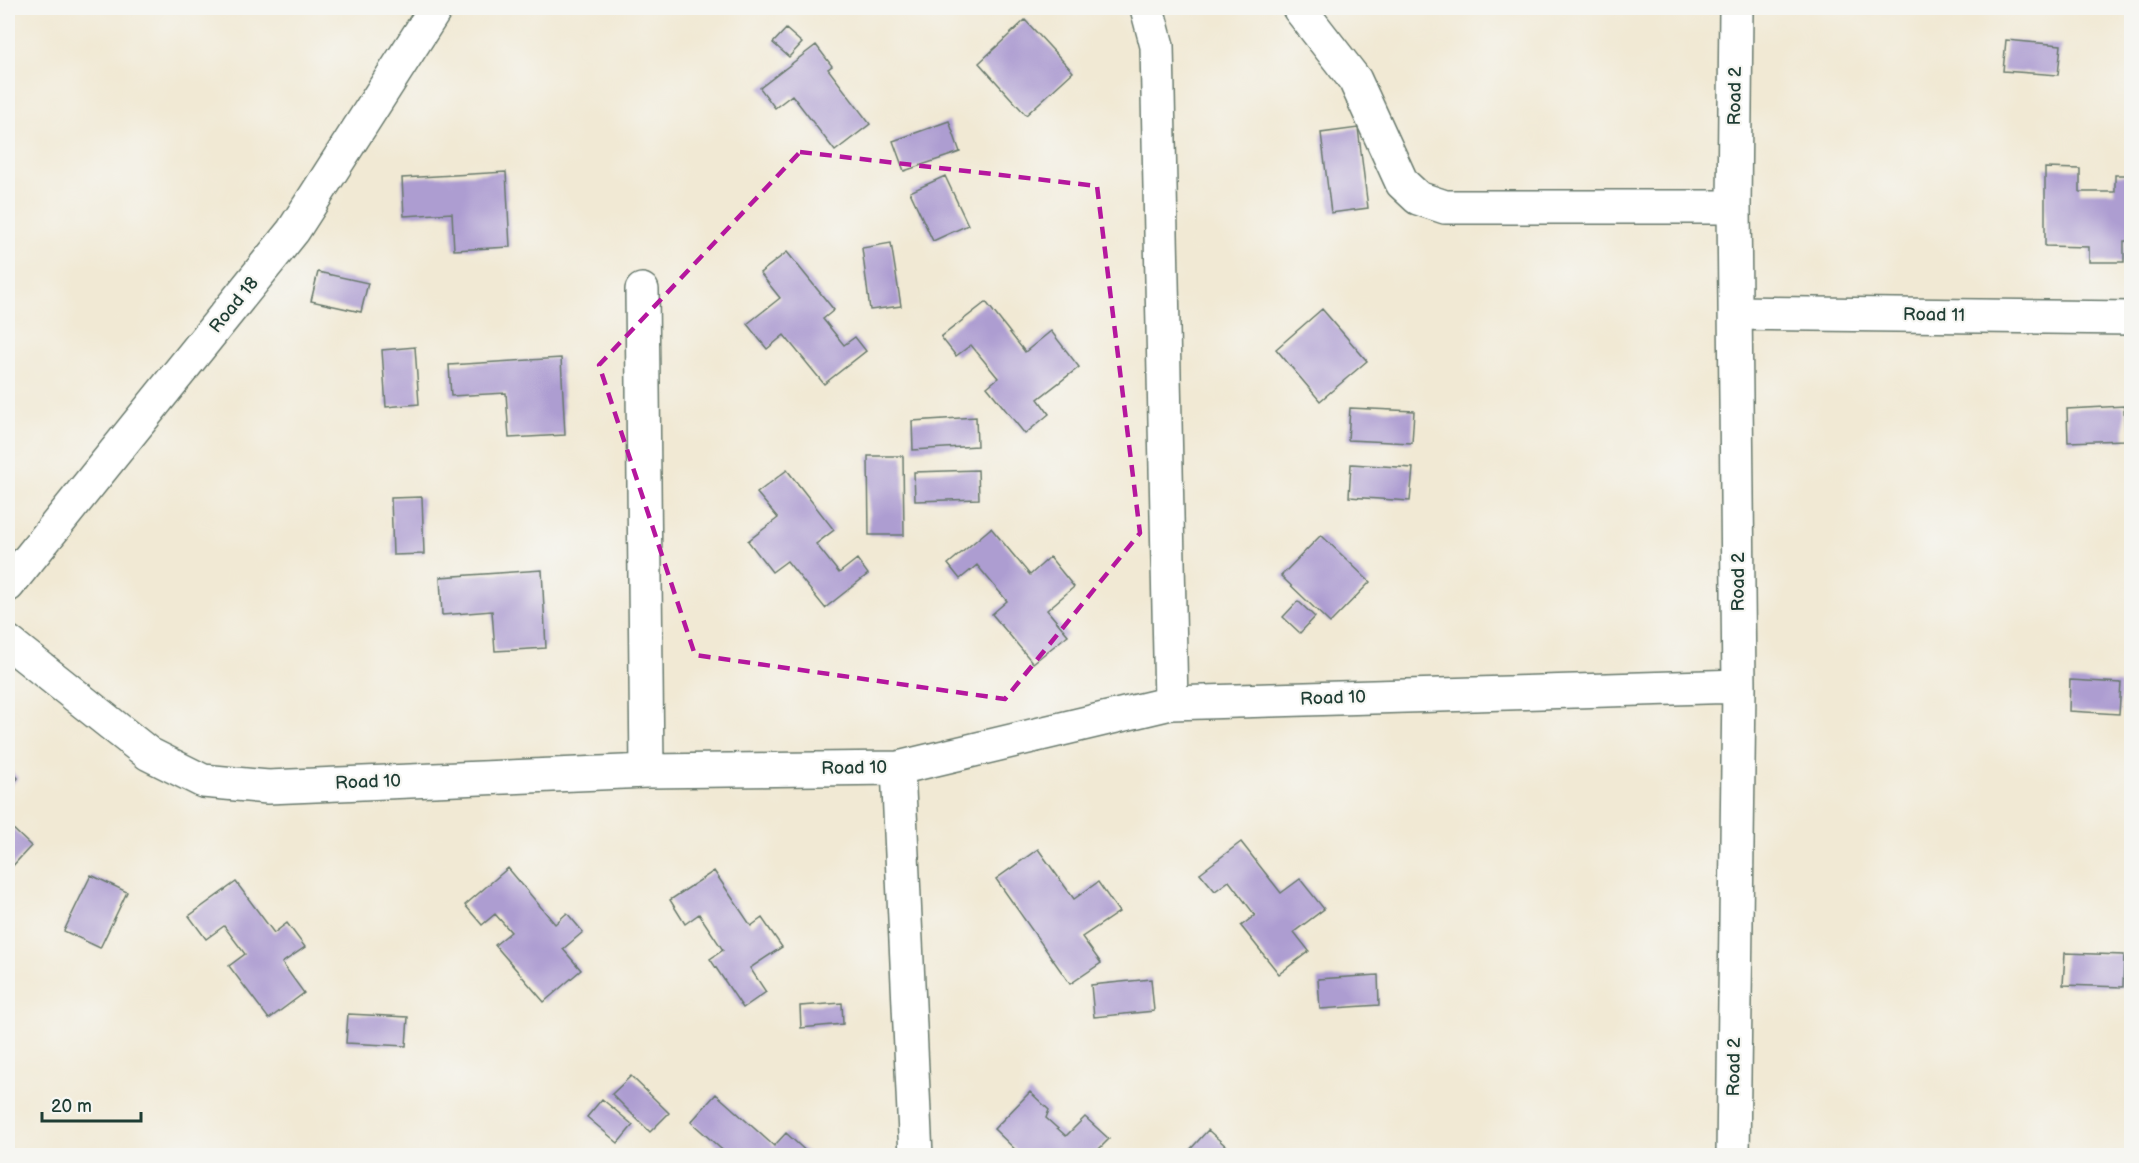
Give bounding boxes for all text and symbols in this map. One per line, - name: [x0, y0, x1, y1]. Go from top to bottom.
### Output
- street label: Road 2: [1724, 66, 1746, 126]
- street label: Road 18: [205, 273, 263, 337]
- street label: Road 11: [1903, 304, 1965, 326]
- street label: Road 2: [1728, 552, 1749, 612]
- street label: Road 10: [1300, 686, 1366, 710]
- street label: Road 10: [821, 757, 887, 779]
- street label: Road 10: [335, 770, 401, 794]
- street label: Road 2: [1723, 1037, 1745, 1097]
- scale bar: [42, 1085, 141, 1123]
- text: 20 m: [51, 1096, 92, 1117]

